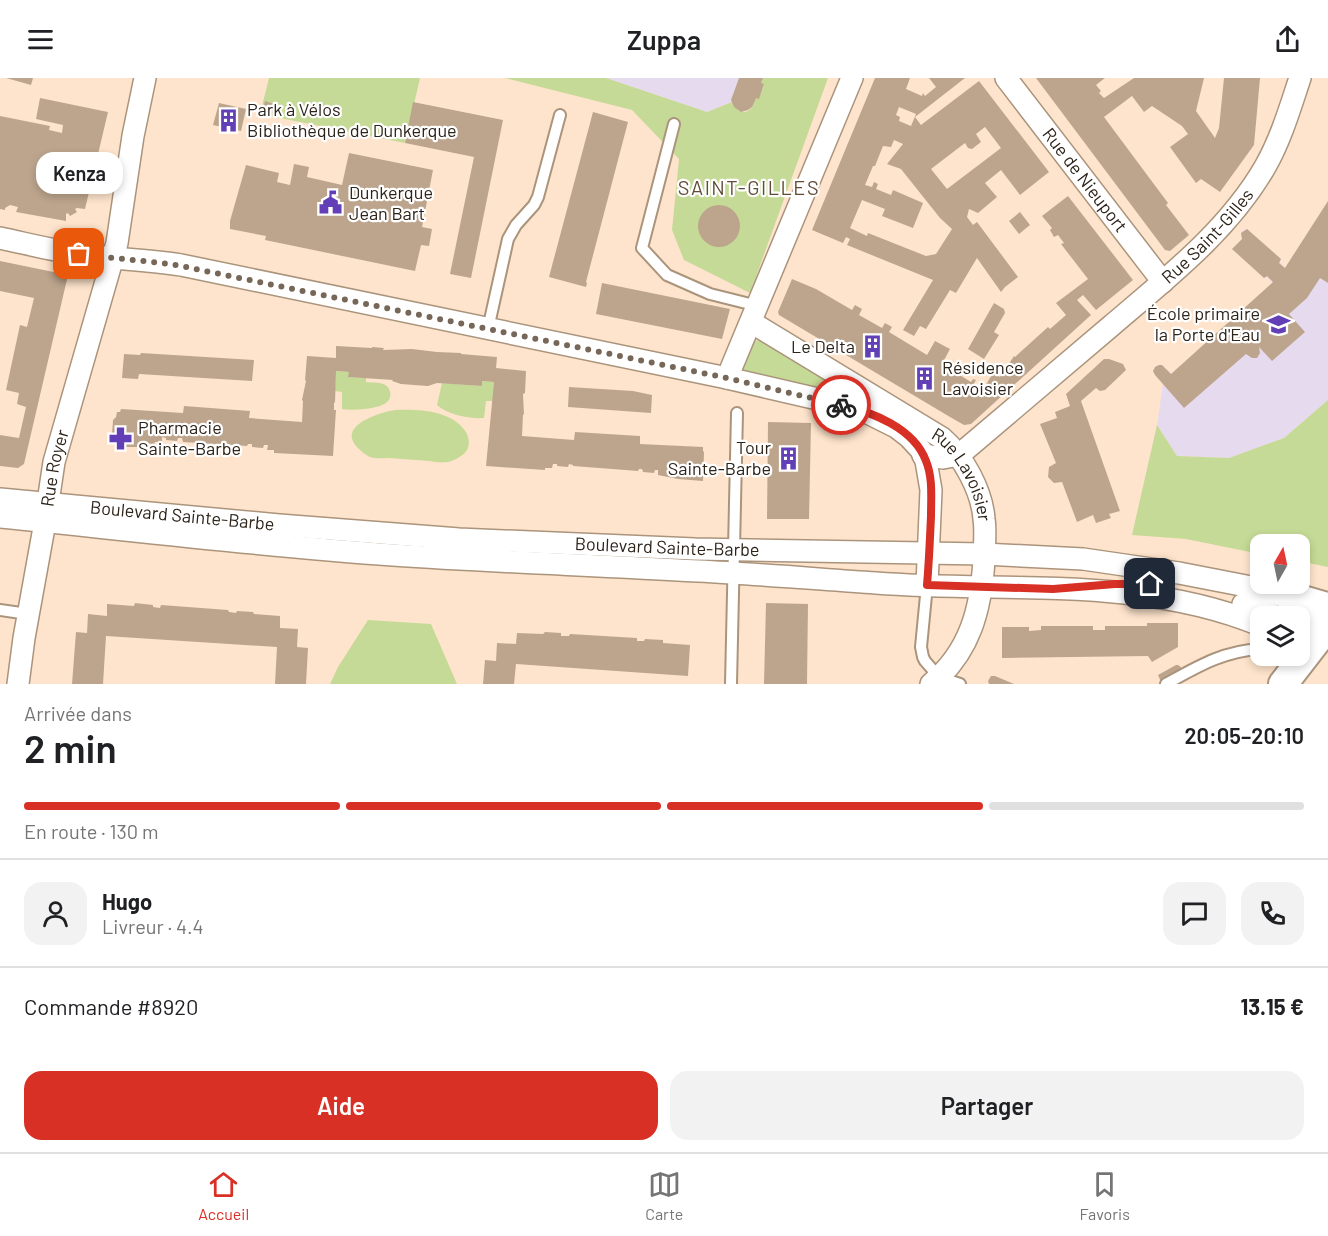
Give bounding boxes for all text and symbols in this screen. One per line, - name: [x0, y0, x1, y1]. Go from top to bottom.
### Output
- icon: menu: [24, 23, 57, 56]
- text: Zuppa: [627, 23, 701, 55]
- icon: share: [1271, 23, 1304, 56]
- place label: Park à Vélos Bibliothèque de Dunkerque: [247, 98, 457, 141]
- building icon: Park à Vélos Bibliothèque de Dunkerque: [216, 107, 242, 133]
- street label: Rue de Nieuport: [1038, 123, 1133, 236]
- callout: Kenza: [36, 152, 122, 194]
- text: Kenza: [53, 161, 106, 185]
- district label: SAINT-GILLES: [678, 175, 820, 199]
- place label: Dunkerque Jean Bart: [349, 181, 433, 224]
- street label: Rue Saint-Gilles: [1157, 184, 1258, 288]
- public building icon: Dunkerque Jean Bart: [318, 190, 344, 216]
- pin: [53, 228, 104, 279]
- icon: bag: [62, 237, 95, 270]
- place label: École primaire la Porte d'Eau: [1147, 302, 1260, 345]
- school or university icon: École primaire la Porte d'Eau: [1265, 311, 1291, 337]
- building icon: Le Delta: [860, 334, 886, 360]
- place label: Le Delta: [791, 335, 855, 357]
- place label: Résidence Lavoisier: [942, 356, 1024, 399]
- building icon: Résidence Lavoisier: [911, 365, 937, 391]
- courier: [811, 375, 871, 435]
- icon: bike: [825, 389, 858, 422]
- place label: Pharmacie Sainte-Barbe: [138, 416, 241, 459]
- street label: Rue Lavoisier: [928, 422, 996, 522]
- pharmacy icon: Pharmacie Sainte-Barbe: [107, 425, 133, 451]
- street label: Rue Royer: [35, 426, 73, 508]
- place label: Tour Sainte-Barbe: [668, 436, 771, 479]
- building icon: Tour Sainte-Barbe: [776, 445, 802, 471]
- street label: Boulevard Sainte-Barbe: [89, 495, 275, 535]
- street label: Boulevard Sainte-Barbe: [574, 532, 760, 560]
- north arrow: [1250, 534, 1310, 594]
- map controls: [1250, 534, 1310, 666]
- pin: [1124, 558, 1175, 609]
- icon: home: [1133, 567, 1166, 600]
- button: layers: [1250, 606, 1310, 666]
- text: Arrivée dans: [24, 701, 132, 725]
- text: 20:05–20:10: [1184, 722, 1304, 748]
- text: 2 min: [24, 724, 117, 771]
- text: En route · 130 m: [24, 819, 159, 843]
- button: person: [24, 882, 87, 945]
- button: chat: [1163, 882, 1226, 945]
- button: phone: [1241, 882, 1304, 945]
- text: Hugo: [102, 888, 152, 914]
- text: Livreur · 4.4: [102, 914, 204, 938]
- text: Commande #8920: [24, 993, 198, 1019]
- text: 13.15 €: [1240, 993, 1304, 1019]
- button: Aide: [24, 1071, 658, 1140]
- button: Partager: [670, 1071, 1304, 1140]
- tab: Accueil: [198, 1168, 249, 1223]
- tab: Carte: [645, 1168, 683, 1223]
- tab: Favoris: [1080, 1168, 1130, 1223]

